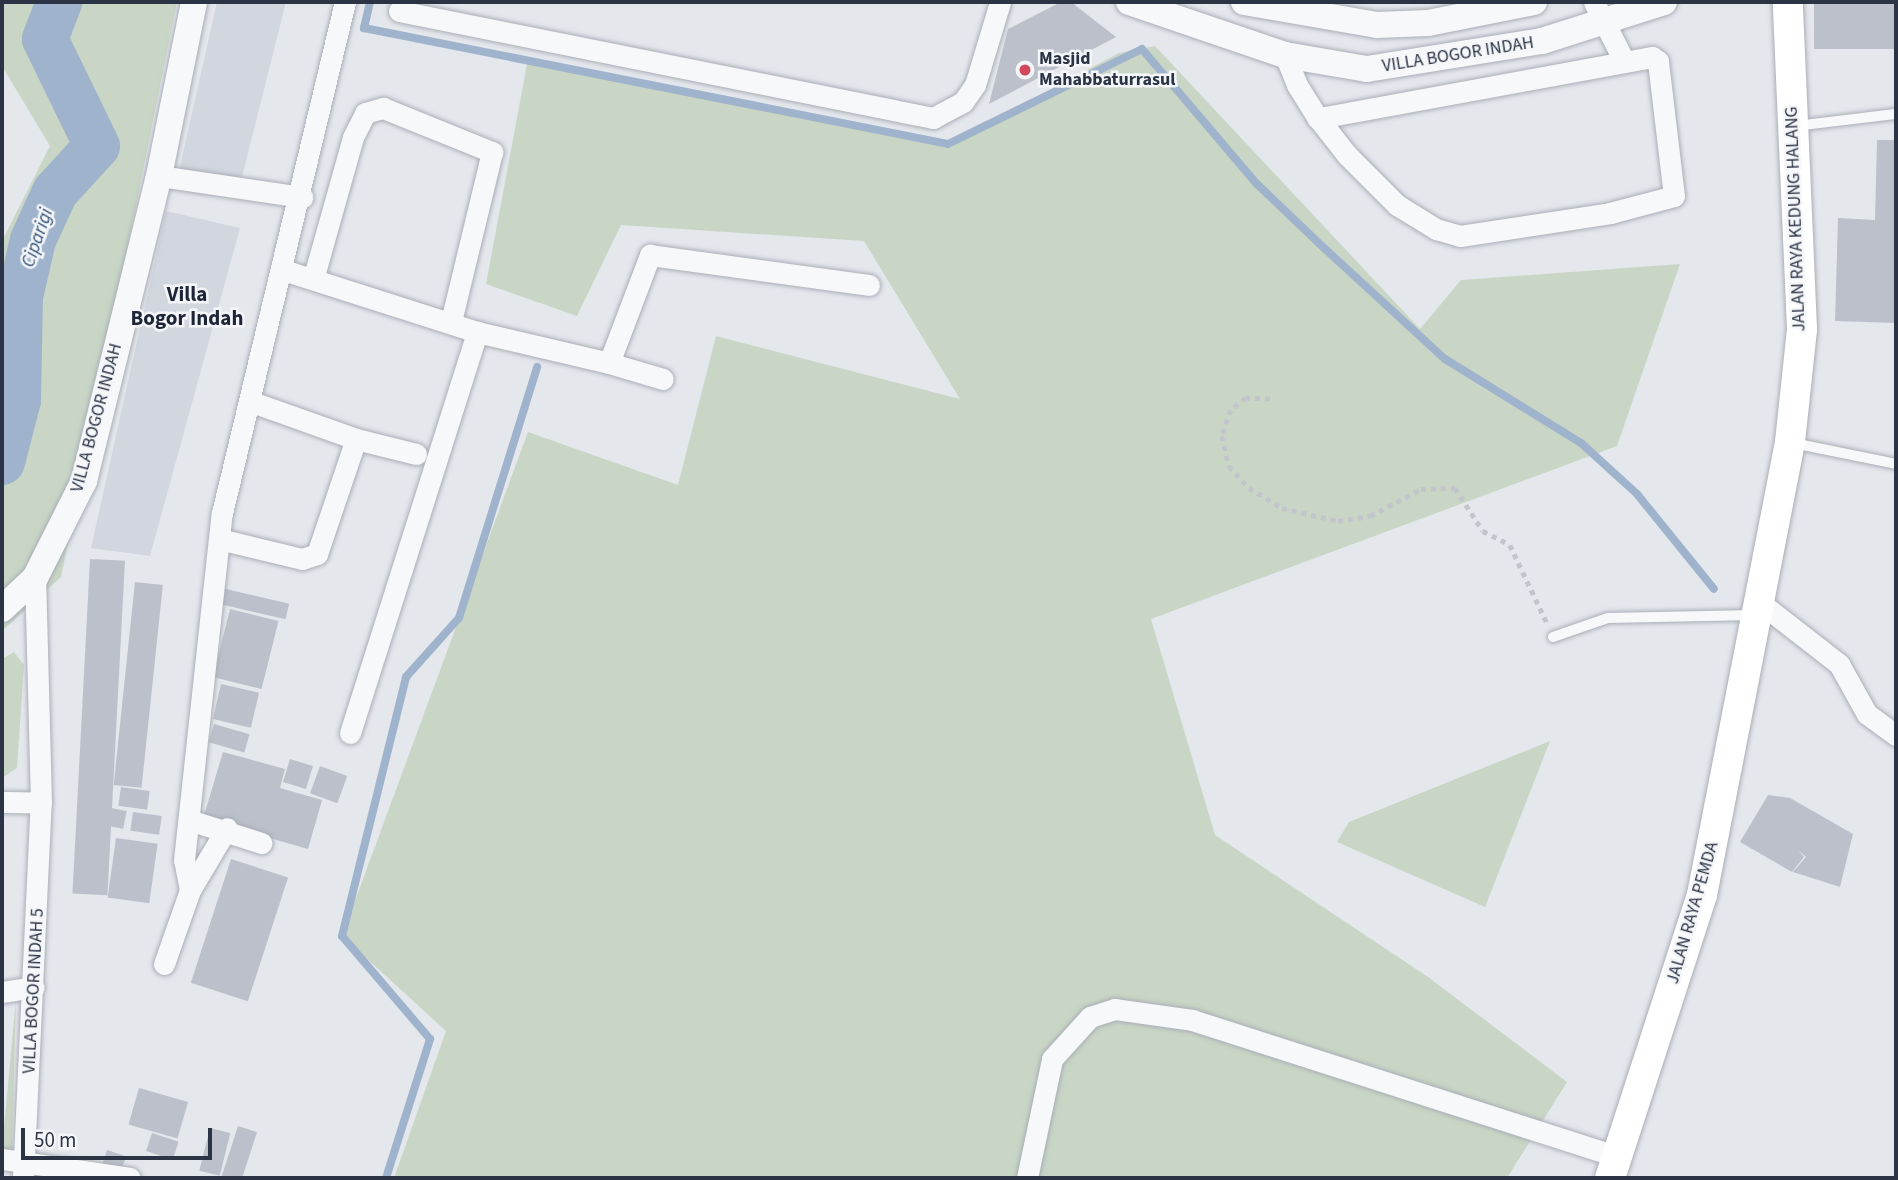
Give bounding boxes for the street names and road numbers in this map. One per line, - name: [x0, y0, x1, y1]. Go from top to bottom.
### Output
- street label: VILLA BOGOR INDAH: [1381, 32, 1535, 78]
- street label: JALAN RAYA KEDUNG HALANG: [1781, 106, 1811, 332]
- street label: VILLA BOGOR INDAH: [67, 341, 127, 495]
- street label: JALAN RAYA PEMDA: [1662, 839, 1724, 987]
- street label: VILLA BOGOR INDAH 5: [19, 908, 49, 1074]

